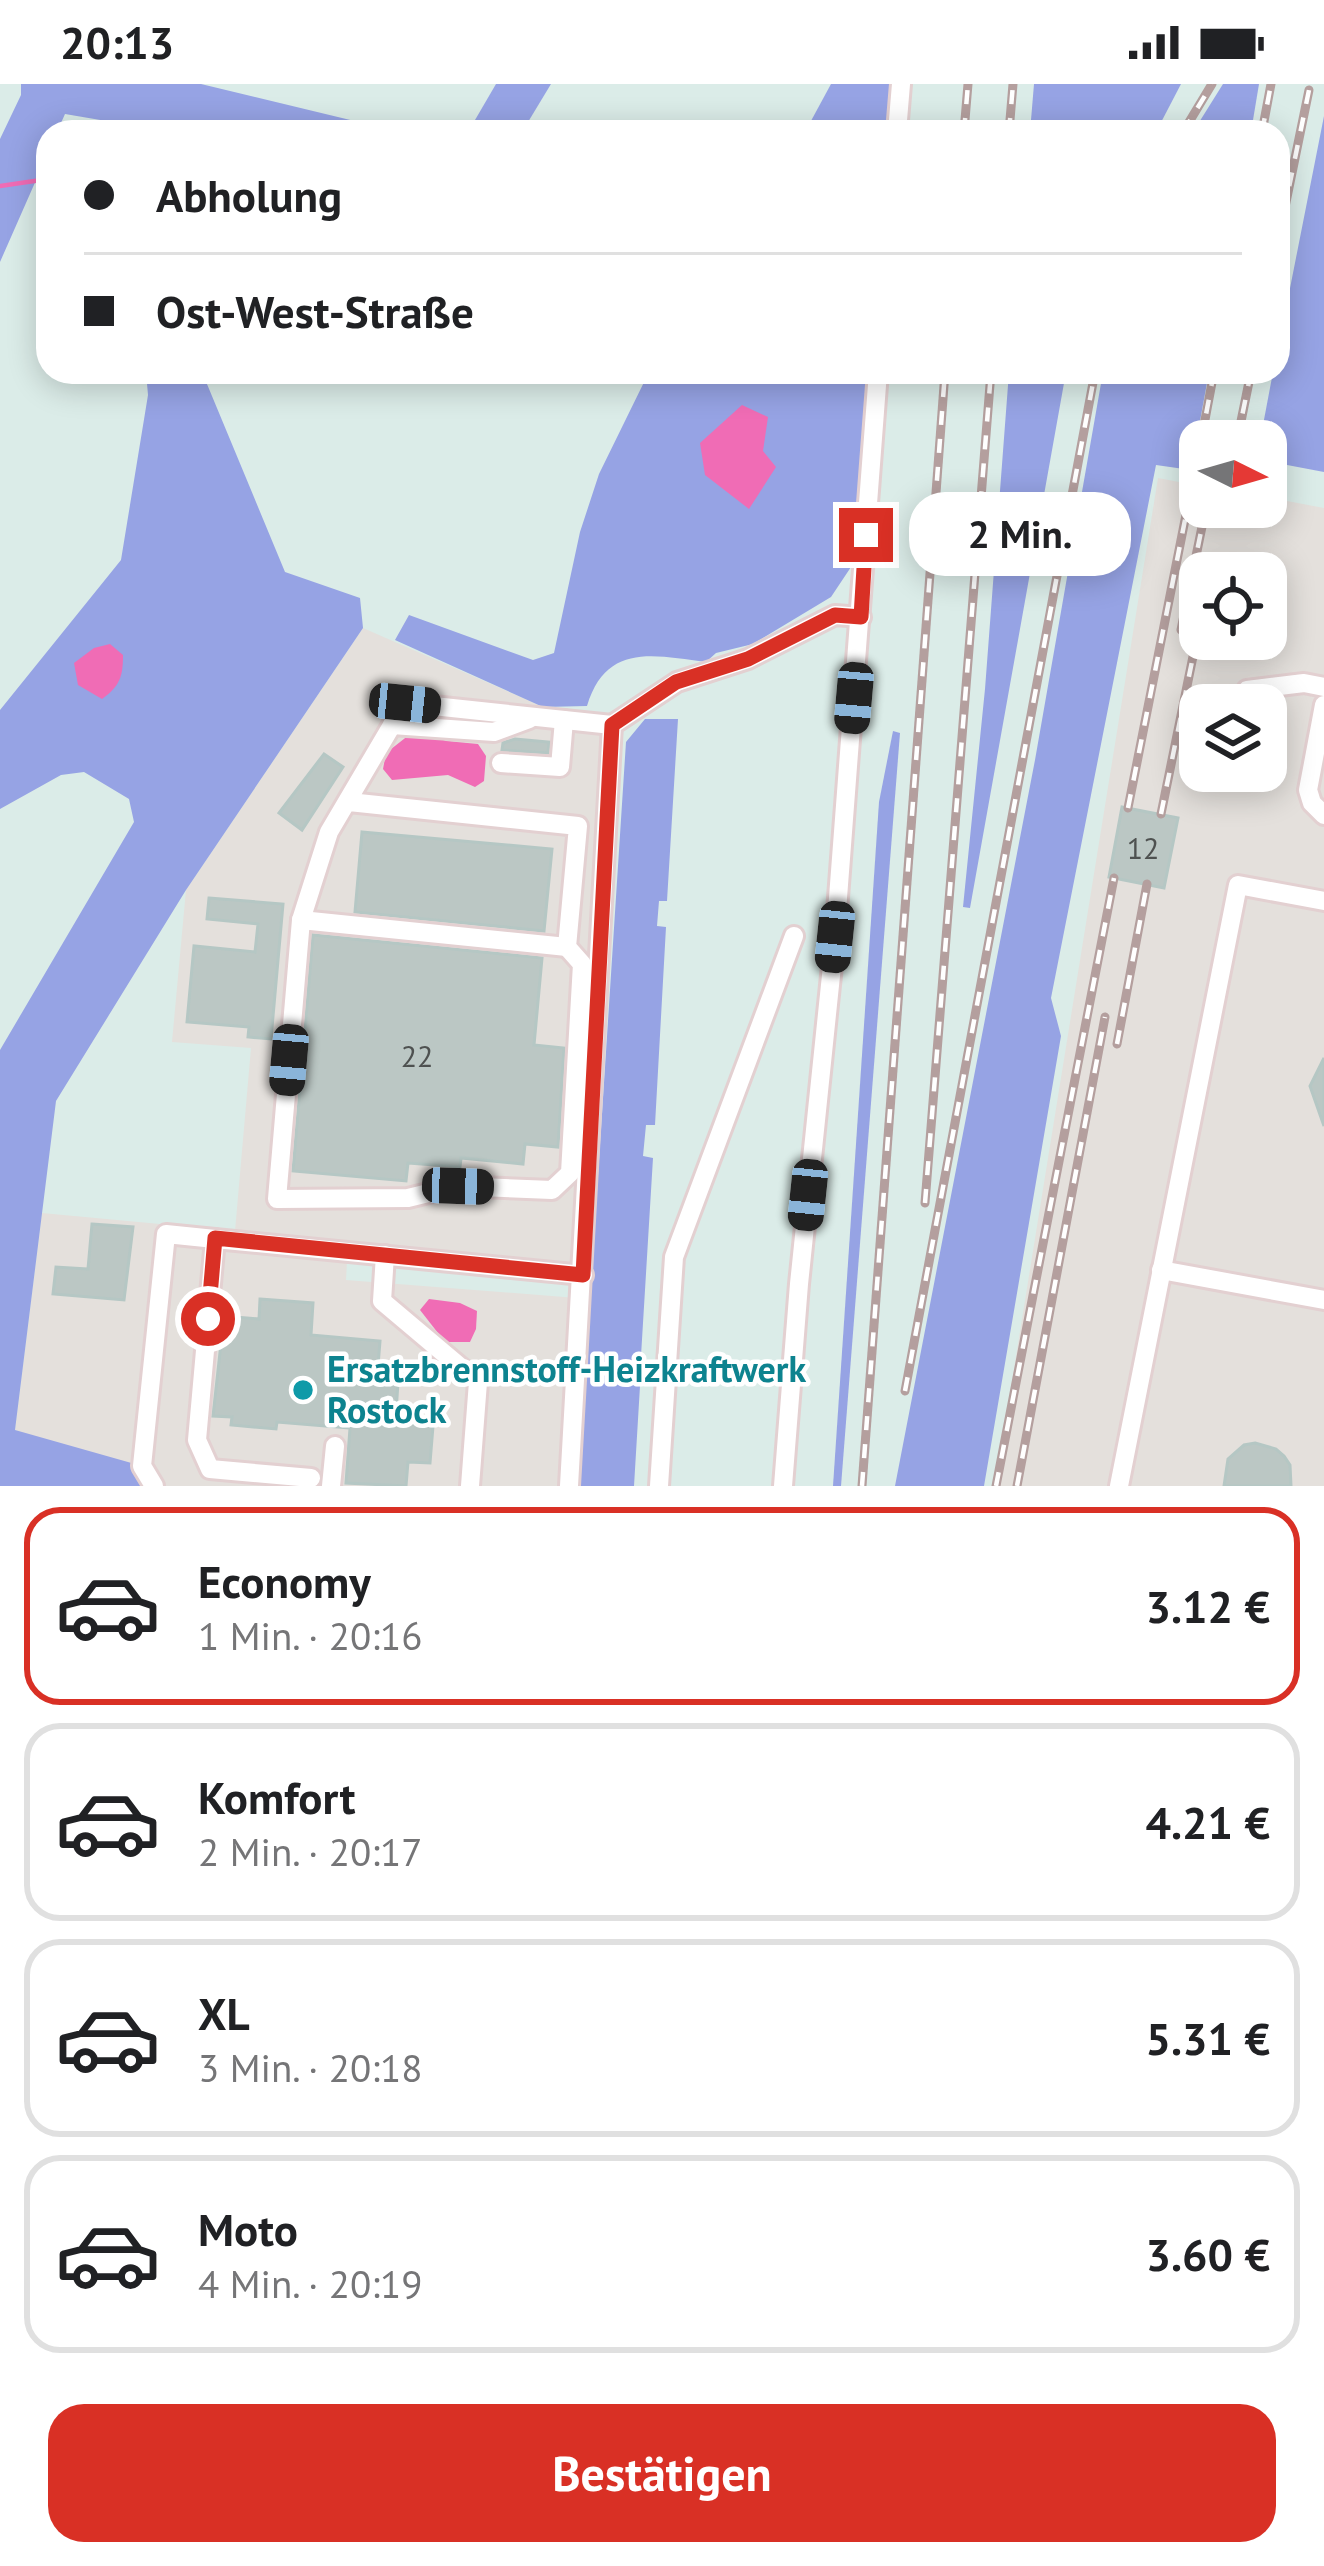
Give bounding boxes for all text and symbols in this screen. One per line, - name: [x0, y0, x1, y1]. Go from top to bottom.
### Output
- text: 20:13: [60, 13, 174, 71]
- text: Abholung: [156, 166, 342, 224]
- text: Ost-West-Straße: [156, 282, 474, 340]
- north arrow: [1179, 420, 1287, 528]
- map controls: [1179, 420, 1287, 792]
- callout: 2 Min.: [908, 493, 1130, 577]
- route end: [839, 508, 893, 562]
- text: 2 Min.: [968, 508, 1072, 559]
- button: locate: [1179, 552, 1287, 660]
- car: [833, 661, 875, 735]
- car: [367, 681, 443, 725]
- button: layers: [1179, 684, 1287, 792]
- house number: 12: [1127, 828, 1159, 867]
- car: [813, 899, 857, 975]
- car: [268, 1023, 310, 1097]
- house number: 22: [401, 1036, 433, 1075]
- car: [786, 1157, 830, 1233]
- car: [421, 1167, 495, 1205]
- route start: [181, 1292, 235, 1346]
- place label: Ersatzbrennstoff-Heizkraftwerk Rostock: [327, 1345, 806, 1433]
- marker: Ersatzbrennstoff-Heizkraftwerk Rostock: [290, 1377, 316, 1403]
- icon: car: [54, 1552, 162, 1660]
- text: Economy: [198, 1552, 371, 1610]
- text: 3.12 €: [1145, 1577, 1270, 1635]
- text: 1 Min. · 20:16: [198, 1610, 422, 1661]
- icon: car: [54, 1768, 162, 1876]
- text: Komfort: [198, 1768, 355, 1826]
- text: 4.21 €: [1145, 1793, 1270, 1851]
- text: 2 Min. · 20:17: [198, 1826, 422, 1877]
- icon: car: [54, 1984, 162, 2092]
- text: XL: [198, 1984, 250, 2042]
- text: 5.31 €: [1145, 2009, 1270, 2067]
- text: 3 Min. · 20:18: [198, 2042, 422, 2093]
- icon: car: [54, 2200, 162, 2308]
- text: Moto: [198, 2200, 298, 2258]
- text: 3.60 €: [1145, 2225, 1270, 2283]
- text: 4 Min. · 20:19: [198, 2258, 422, 2309]
- button: Bestätigen: [48, 2404, 1276, 2542]

